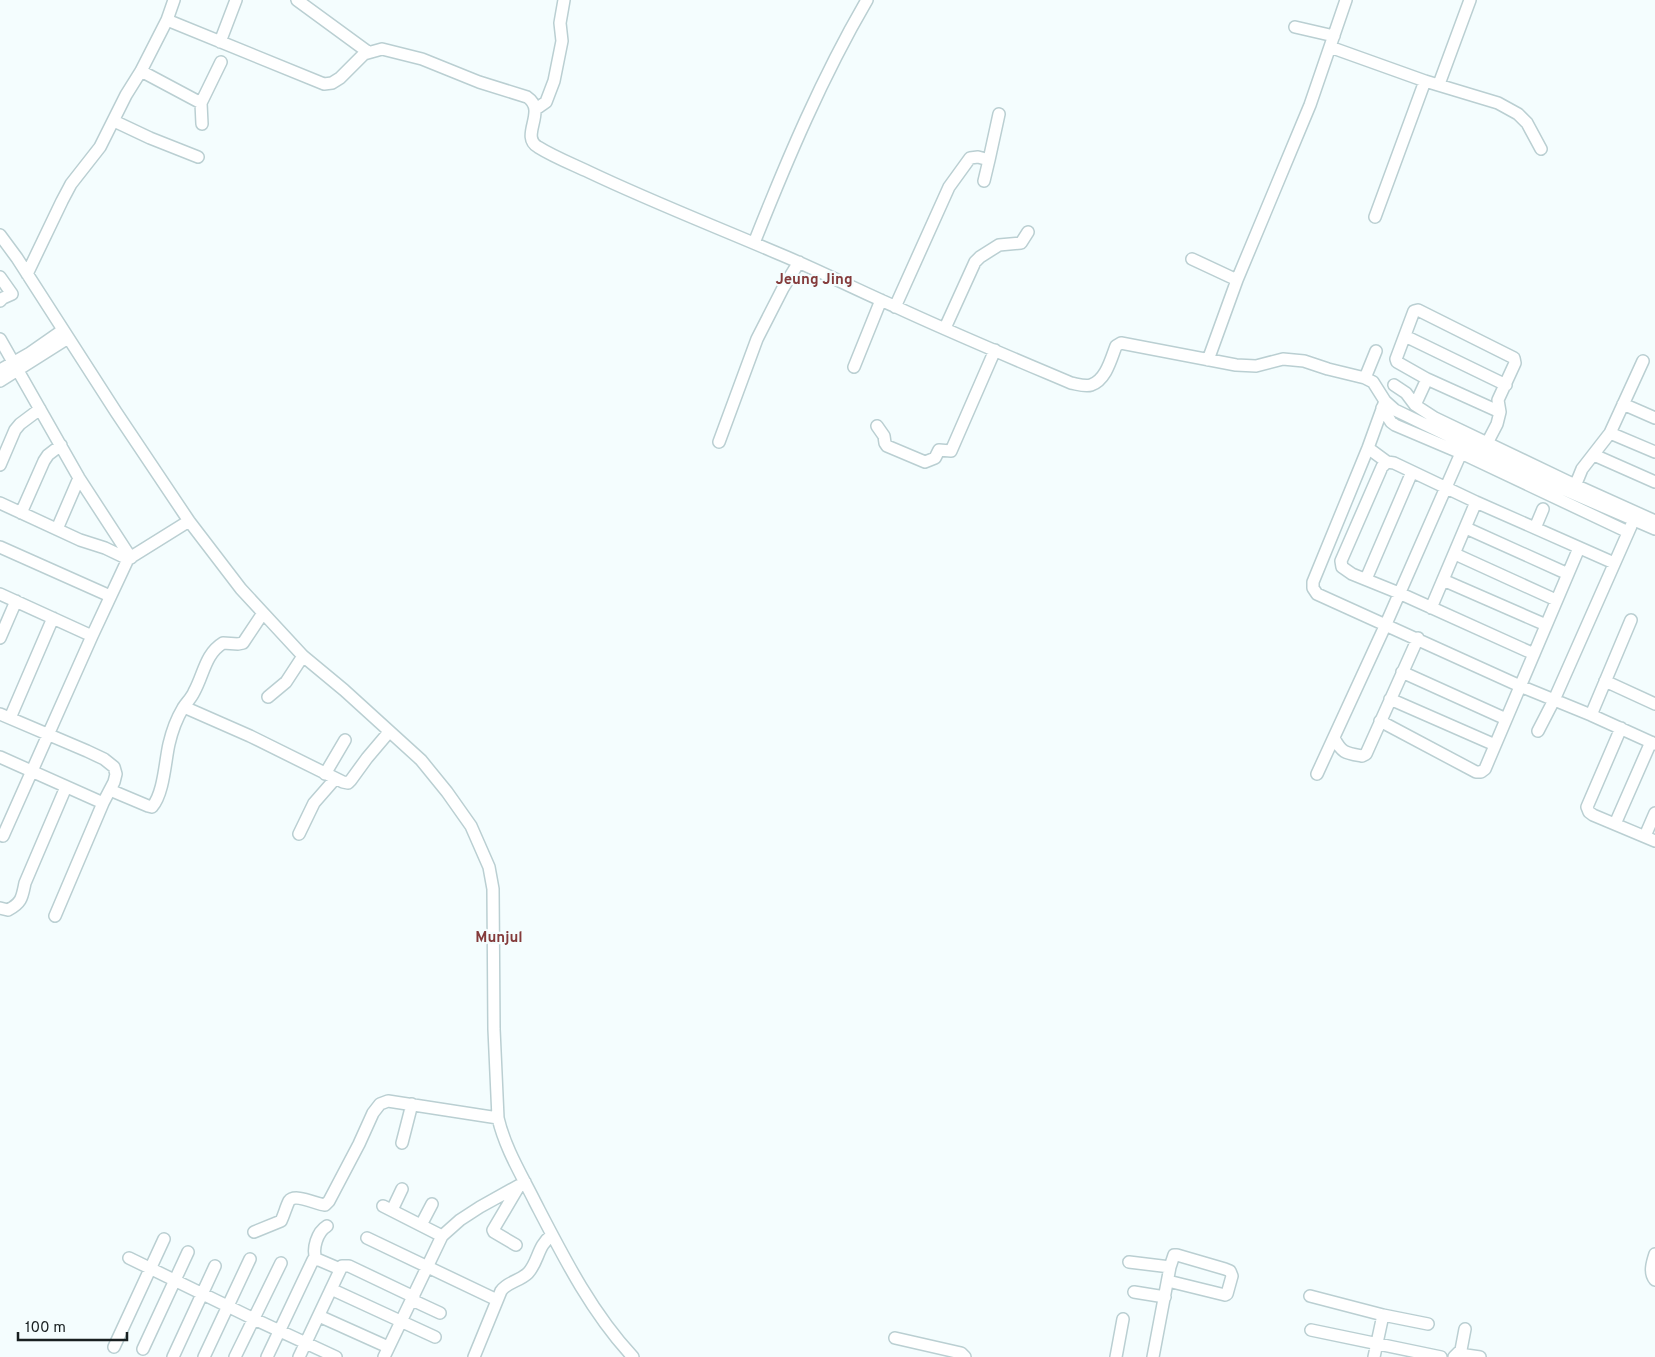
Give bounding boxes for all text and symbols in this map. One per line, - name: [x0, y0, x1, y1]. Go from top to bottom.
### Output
- district label: Jeung Jing: [775, 271, 853, 290]
- district label: Munjul: [475, 929, 523, 948]
- scale bar: [18, 1310, 126, 1342]
- text: 100 m: [25, 1319, 66, 1338]

